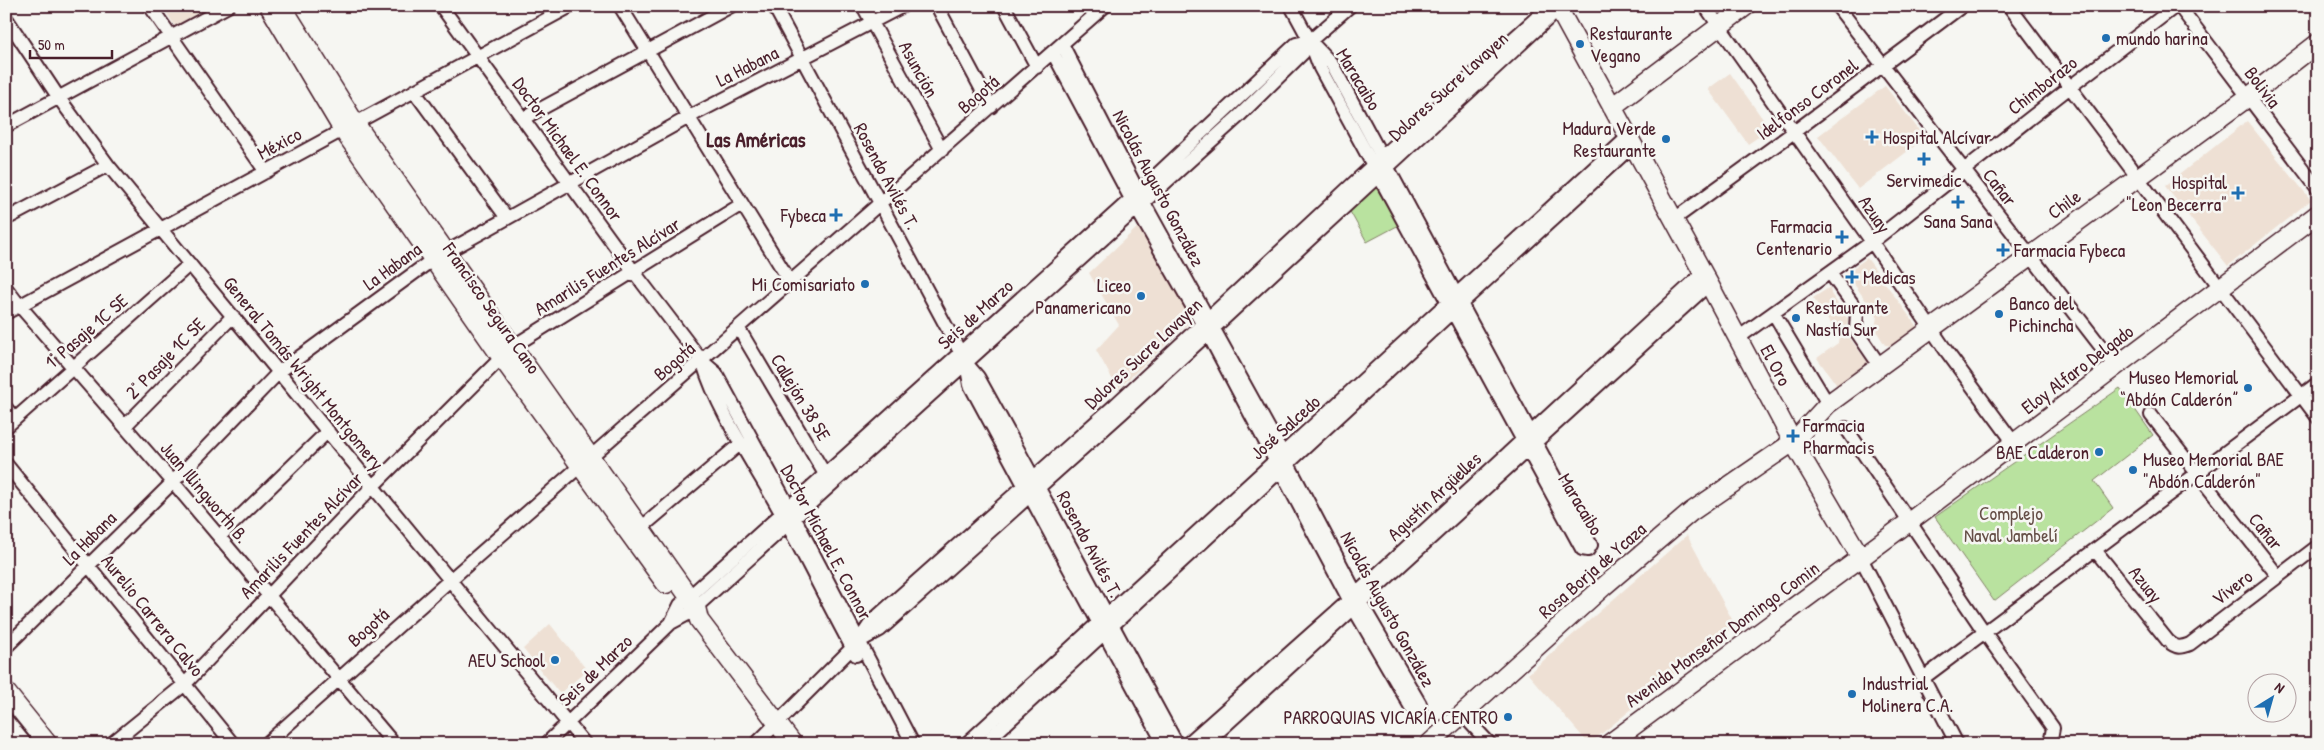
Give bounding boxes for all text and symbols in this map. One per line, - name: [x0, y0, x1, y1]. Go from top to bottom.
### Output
- place label: Restaurante Vegano: [1590, 20, 1673, 68]
- street label: Dolores Sucre Lavayen: [1383, 25, 1513, 147]
- place label: mundo harina: [2116, 25, 2208, 51]
- scale bar: [30, 28, 112, 60]
- marker: mundo harina: [2100, 32, 2112, 44]
- text: 50 m: [38, 34, 65, 55]
- street label: Asunción: [893, 36, 945, 102]
- marker: Restaurante Vegano: [1574, 38, 1586, 50]
- street label: La Habana: [711, 39, 783, 93]
- street label: Maracaibo: [1330, 43, 1388, 115]
- street label: Chimborazo: [2002, 49, 2082, 120]
- street label: Idelfonso Coronel: [1751, 52, 1864, 146]
- street label: Bolivia: [2239, 61, 2288, 114]
- street label: Bogotá: [952, 68, 1005, 119]
- street label: Doctor Michael E. Connor: [507, 72, 630, 227]
- street label: Nicolás Augusto González: [1107, 105, 1211, 271]
- place label: Madura Verde Restaurante: [1563, 115, 1656, 163]
- street label: Rosendo Avilés T.: [848, 118, 926, 234]
- street label: México: [252, 120, 306, 165]
- place label: Hospital Alcívar: [1883, 124, 1992, 150]
- district label: Las Américas: [706, 125, 806, 154]
- marker: Hospital Alcívar: [1865, 130, 1879, 144]
- marker: Madura Verde Restaurante: [1660, 133, 1672, 145]
- marker: Servimedic: [1917, 152, 1931, 166]
- street label: Cañar: [1977, 163, 2023, 212]
- place label: Servimedic: [1887, 167, 1962, 193]
- place label: Hospital "Leon Becerra": [2126, 169, 2228, 217]
- street label: Chile: [2042, 183, 2086, 225]
- marker: Hospital "Leon Becerra": [2231, 186, 2245, 200]
- street label: Azuay: [1853, 190, 1897, 238]
- marker: Sana Sana: [1952, 196, 1964, 208]
- place label: Fybeca: [780, 202, 827, 228]
- place label: Sana Sana: [1924, 208, 1993, 234]
- marker: Fybeca: [830, 209, 842, 221]
- street label: Amarilis Fuentes Alcívar: [529, 210, 685, 321]
- place label: Farmacia Centenario: [1756, 213, 1833, 261]
- marker: Farmacia Centenario: [1836, 231, 1848, 243]
- street label: La Habana: [357, 236, 427, 296]
- street label: Francisco Segura Cano: [436, 236, 547, 379]
- place label: Farmacia Fybeca: [2013, 237, 2126, 263]
- marker: Farmacia Fybeca: [1996, 243, 2010, 257]
- place label: Medicas: [1863, 264, 1916, 290]
- marker: Medicas: [1845, 270, 1859, 284]
- street label: General Tomás Wright Montgomery: [218, 271, 390, 475]
- place label: Mi Comisariato: [752, 271, 855, 297]
- place label: Liceo Panamericano: [1035, 272, 1131, 320]
- street label: Seis de Marzo: [932, 273, 1019, 355]
- marker: Mi Comisariato: [859, 278, 871, 290]
- street label: 1° Pasaje 1C SE: [39, 287, 134, 374]
- marker: Liceo Panamericano: [1135, 290, 1147, 302]
- place label: Banco del Pichincha: [2009, 290, 2075, 338]
- street label: Dolores Sucre Lavayen: [1078, 291, 1208, 415]
- place label: Restaurante Nastía Sur: [1806, 294, 1889, 342]
- marker: Banco del Pichincha: [1993, 308, 2005, 320]
- street label: 2° Pasaje 1C SE: [119, 311, 211, 405]
- marker: Restaurante Nastía Sur: [1790, 312, 1802, 324]
- street label: Eloy Alfaro Delgado: [2016, 318, 2139, 420]
- street label: Bogotá: [648, 335, 701, 386]
- street label: El Oro: [1754, 340, 1798, 391]
- street label: Callejón 38 SE: [765, 349, 837, 446]
- place label: Museo Memorial “Abdón Calderón”: [2120, 364, 2239, 412]
- marker: Museo Memorial “Abdón Calderón”: [2242, 382, 2254, 394]
- street label: José Salcedo: [1245, 389, 1326, 465]
- place label: Farmacia Pharmacis: [1802, 412, 1874, 460]
- marker: Farmacia Pharmacis: [1787, 430, 1799, 442]
- street label: Juan Illingworth B.: [155, 436, 255, 548]
- place label: BAE Calderon: [1996, 439, 2089, 465]
- street label: Agustín Argüelles: [1381, 446, 1487, 546]
- marker: BAE Calderon: [2093, 446, 2105, 458]
- place label: Museo Memorial BAE "Abdón Calderón": [2143, 446, 2285, 494]
- street label: Doctor Michael E. Connor: [775, 460, 879, 625]
- marker: Museo Memorial BAE "Abdón Calderón": [2127, 464, 2139, 476]
- street label: Amarilis Fuentes Alcívar: [234, 465, 369, 604]
- street label: Maracaibo: [1552, 468, 1610, 540]
- street label: Rosendo Avilés T.: [1051, 486, 1129, 602]
- park label: Complejo Naval Jambelí: [1964, 500, 2058, 548]
- street label: La Habana: [56, 505, 122, 571]
- street label: Cañar: [2243, 507, 2289, 556]
- street label: Rosa Borja de Ycaza: [1533, 516, 1652, 624]
- street label: Nicolás Augusto González: [1334, 527, 1442, 691]
- street label: Aurelio Carrera Calvo: [96, 548, 211, 682]
- street label: Avenida Monseñor Domingo Comin: [1620, 555, 1824, 713]
- street label: Azuay: [2123, 560, 2169, 608]
- street label: Vivero: [2206, 563, 2258, 611]
- street label: Bogotá: [342, 601, 395, 653]
- street label: Seis de Marzo: [552, 628, 638, 712]
- place label: AEU School: [468, 647, 546, 673]
- marker: AEU School: [549, 654, 561, 666]
- place label: Industrial Molinera C.A.: [1862, 670, 1953, 718]
- north arrow: [2246, 672, 2296, 722]
- text: N: [2271, 677, 2289, 697]
- marker: Industrial Molinera C.A.: [1846, 688, 1858, 700]
- place label: PARROQUIAS VICARÍA CENTRO: [1283, 704, 1498, 730]
- marker: PARROQUIAS VICARÍA CENTRO: [1502, 711, 1514, 723]

